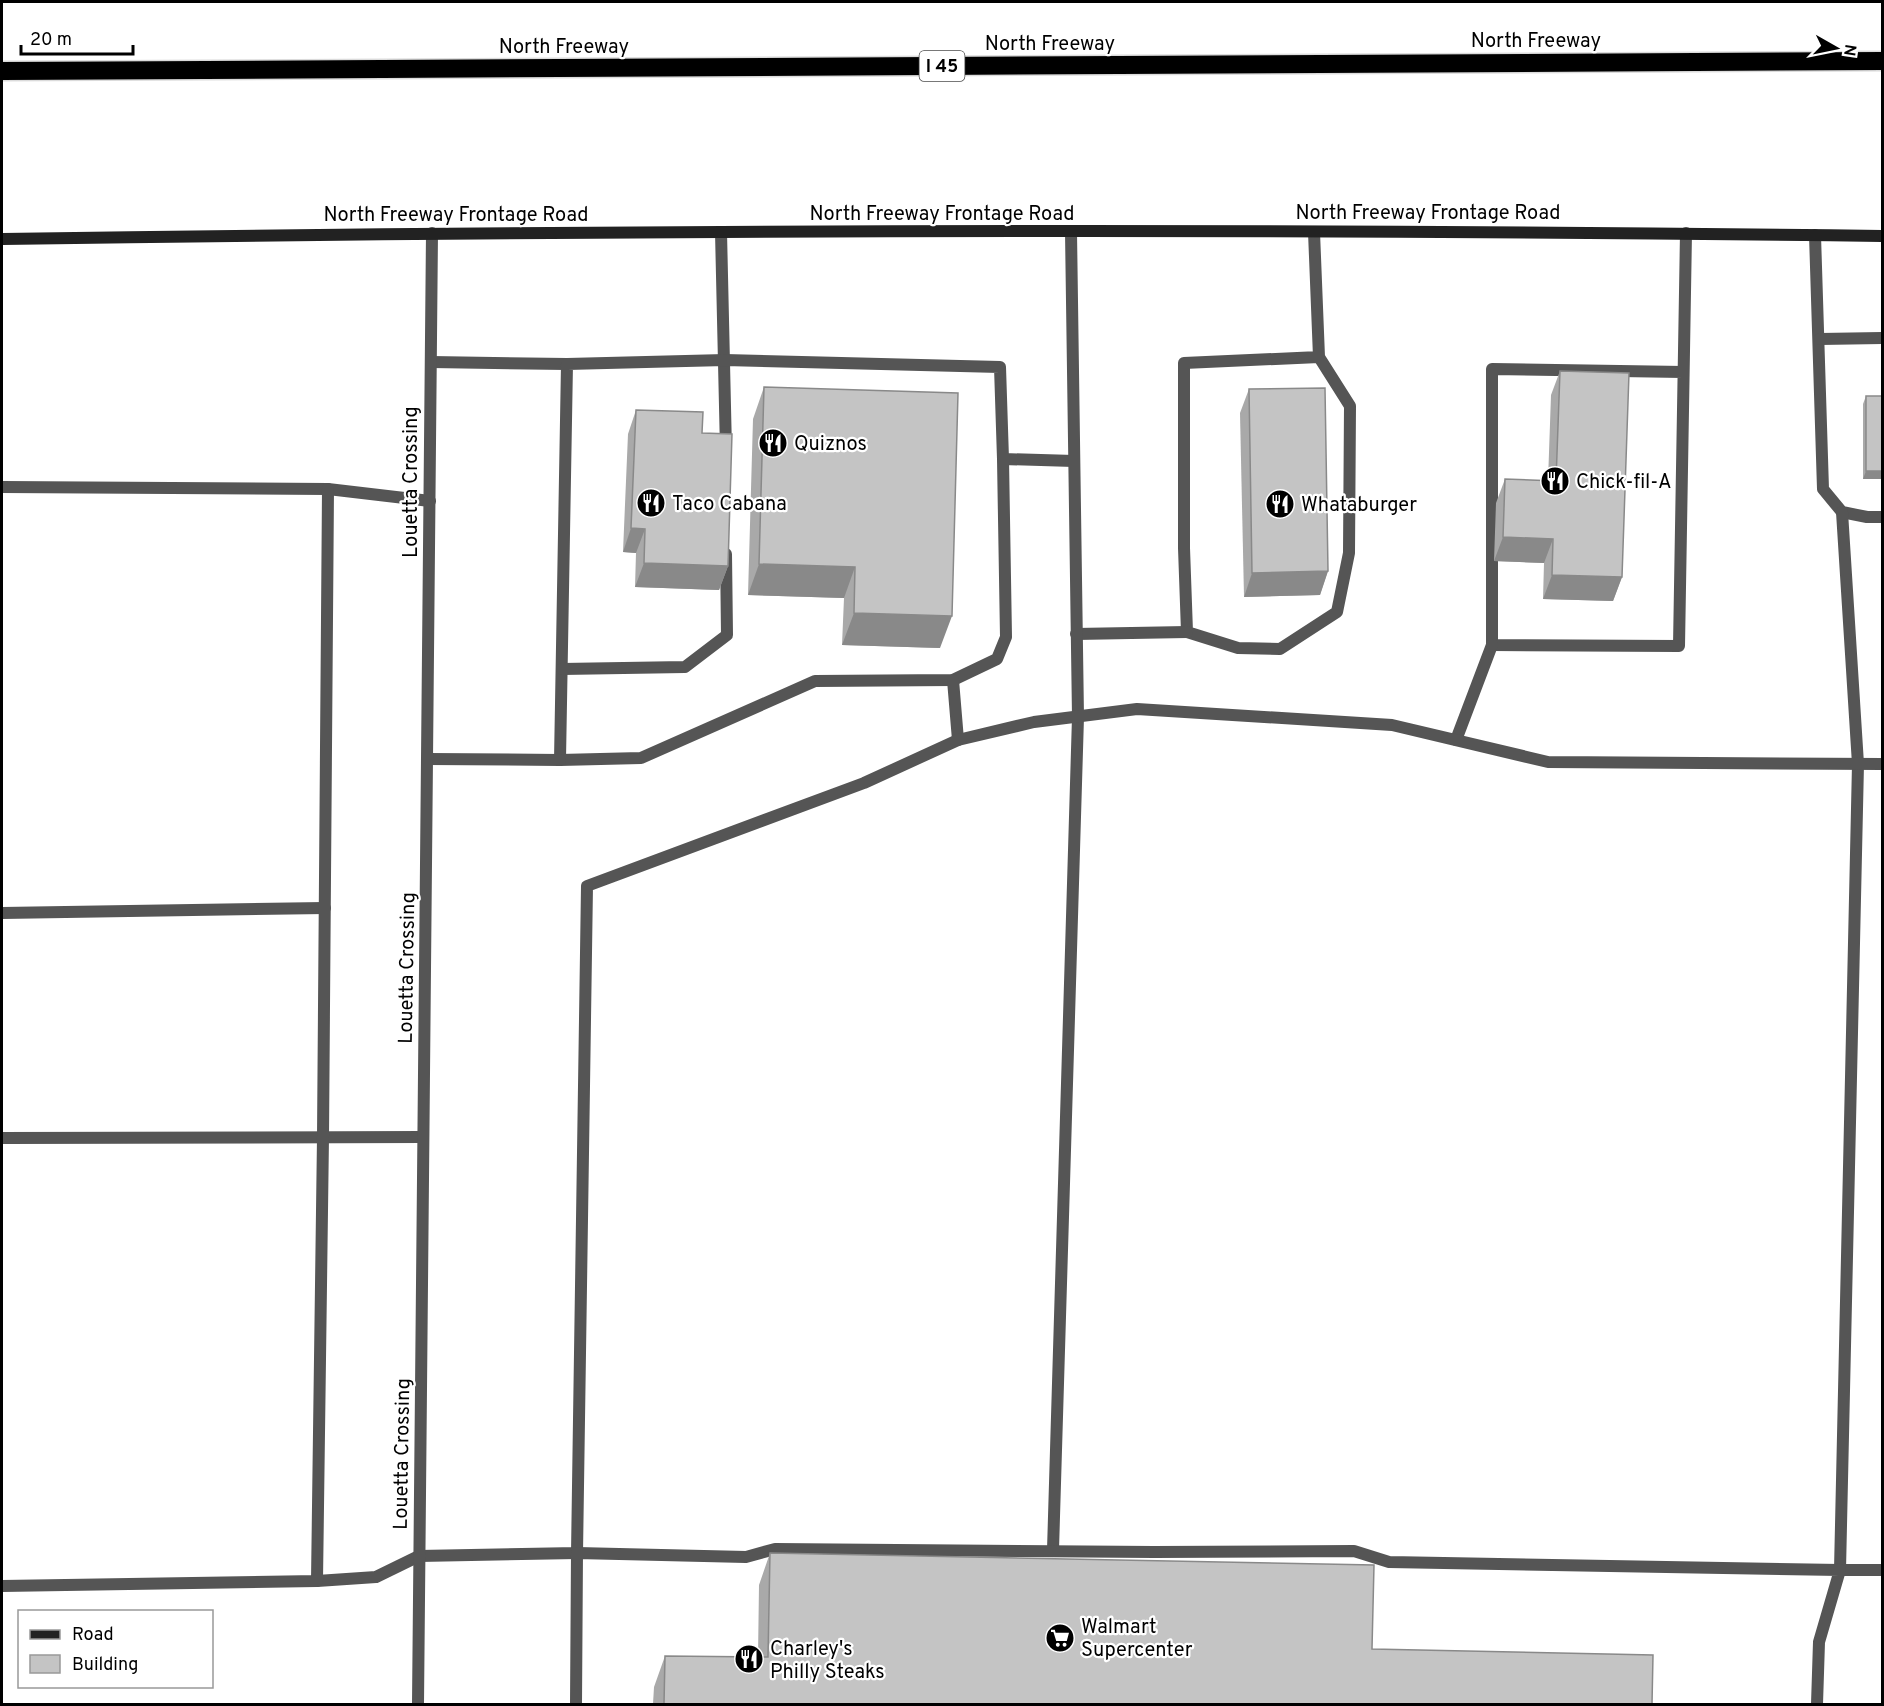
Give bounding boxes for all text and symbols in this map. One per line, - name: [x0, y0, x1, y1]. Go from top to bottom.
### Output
- scale bar: [21, 18, 134, 56]
- north arrow: [1806, 18, 1866, 78]
- text: 20 m: [30, 29, 72, 52]
- street label: North Freeway: [1471, 29, 1601, 55]
- street label: North Freeway: [985, 32, 1115, 58]
- street label: North Freeway: [499, 35, 629, 61]
- text: N: [1838, 43, 1860, 57]
- road number: I 45: [920, 51, 964, 81]
- street label: North Freeway Frontage Road: [1295, 201, 1561, 227]
- street label: North Freeway Frontage Road: [809, 202, 1075, 228]
- street label: North Freeway Frontage Road: [323, 203, 589, 229]
- street label: Louetta Crossing: [399, 406, 425, 558]
- restaurant icon: Quiznos: [757, 427, 789, 459]
- place label: Quiznos: [794, 432, 867, 458]
- restaurant icon: Chick-fil-A: [1539, 465, 1571, 497]
- place label: Chick-fil-A: [1576, 470, 1672, 496]
- restaurant icon: Taco Cabana: [635, 487, 667, 519]
- restaurant icon: Whataburger: [1264, 488, 1296, 520]
- place label: Taco Cabana: [672, 492, 787, 518]
- place label: Whataburger: [1301, 493, 1417, 519]
- street label: Louetta Crossing: [394, 892, 422, 1044]
- street label: Louetta Crossing: [389, 1378, 417, 1530]
- legend: [18, 1610, 213, 1688]
- place label: Walmart Supercenter: [1081, 1615, 1193, 1664]
- supermarket icon: Walmart Supercenter: [1044, 1622, 1076, 1654]
- text: Road: [72, 1624, 114, 1647]
- place label: Charley's Philly Steaks: [770, 1637, 885, 1686]
- restaurant icon: Charley's Philly Steaks: [733, 1643, 765, 1675]
- text: Building: [72, 1654, 138, 1677]

